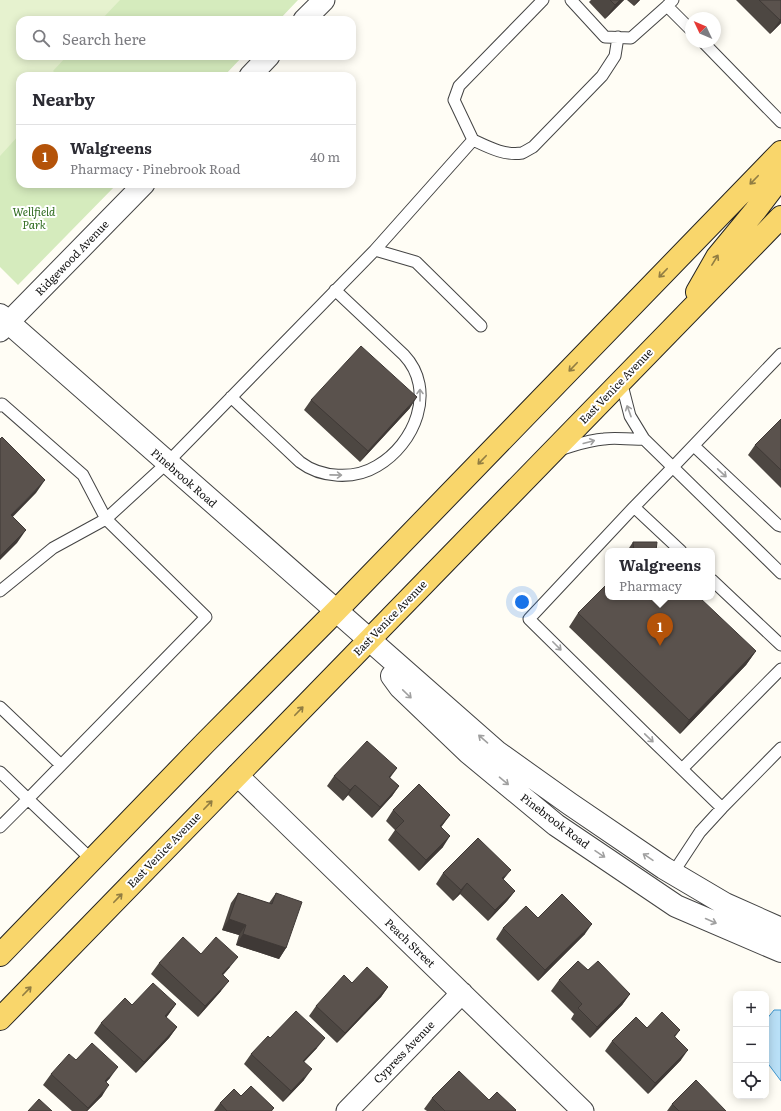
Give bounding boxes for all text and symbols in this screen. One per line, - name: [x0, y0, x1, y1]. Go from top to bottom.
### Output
- north arrow: [685, 12, 721, 48]
- search box: [16, 16, 356, 60]
- icon: search: [30, 27, 52, 49]
- text: Search here: [62, 27, 146, 50]
- text: Nearby: [32, 86, 95, 111]
- text: Walgreens: [70, 136, 152, 159]
- text: 1: [42, 147, 48, 166]
- text: 40 m: [310, 147, 340, 166]
- text: Pharmacy · Pinebrook Road: [70, 159, 240, 178]
- one-way arrow: [749, 175, 759, 185]
- park label: Wellfield Park: [13, 203, 56, 232]
- street label: Ridgewood Avenue: [31, 216, 112, 299]
- one-way arrow: [712, 254, 720, 266]
- one-way arrow: [659, 268, 668, 278]
- street label: East Venice Avenue: [575, 344, 656, 427]
- one-way arrow: [568, 362, 578, 372]
- one-way arrow: [416, 389, 424, 402]
- one-way arrow: [625, 405, 632, 418]
- one-way arrow: [582, 438, 595, 445]
- street label: Pinebrook Road: [148, 444, 221, 511]
- one-way arrow: [478, 455, 487, 465]
- one-way arrow: [717, 468, 727, 478]
- one-way arrow: [329, 471, 342, 479]
- popup: [605, 548, 715, 600]
- text: Walgreens: [619, 553, 701, 576]
- street label: East Venice Avenue: [349, 576, 430, 659]
- text: Pharmacy: [619, 576, 682, 595]
- your location: [512, 592, 532, 612]
- pin: 1: [647, 613, 673, 646]
- one-way arrow: [552, 641, 562, 651]
- one-way arrow: [402, 689, 412, 699]
- one-way arrow: [294, 706, 304, 716]
- one-way arrow: [644, 733, 654, 743]
- one-way arrow: [478, 735, 488, 744]
- one-way arrow: [498, 777, 509, 786]
- street label: Pinebrook Road: [518, 789, 594, 852]
- one-way arrow: [203, 800, 213, 810]
- street label: East Venice Avenue: [123, 808, 204, 891]
- one-way arrow: [594, 851, 606, 859]
- one-way arrow: [643, 853, 654, 861]
- one-way arrow: [113, 893, 123, 903]
- street label: Peach Street: [382, 914, 440, 971]
- one-way arrow: [705, 918, 717, 925]
- one-way arrow: [22, 986, 32, 996]
- map controls: [733, 991, 769, 1099]
- button: +: [733, 991, 769, 1027]
- street label: Cypress Avenue: [369, 1016, 438, 1086]
- button: −: [733, 1027, 769, 1063]
- button: locate: [733, 1063, 769, 1099]

